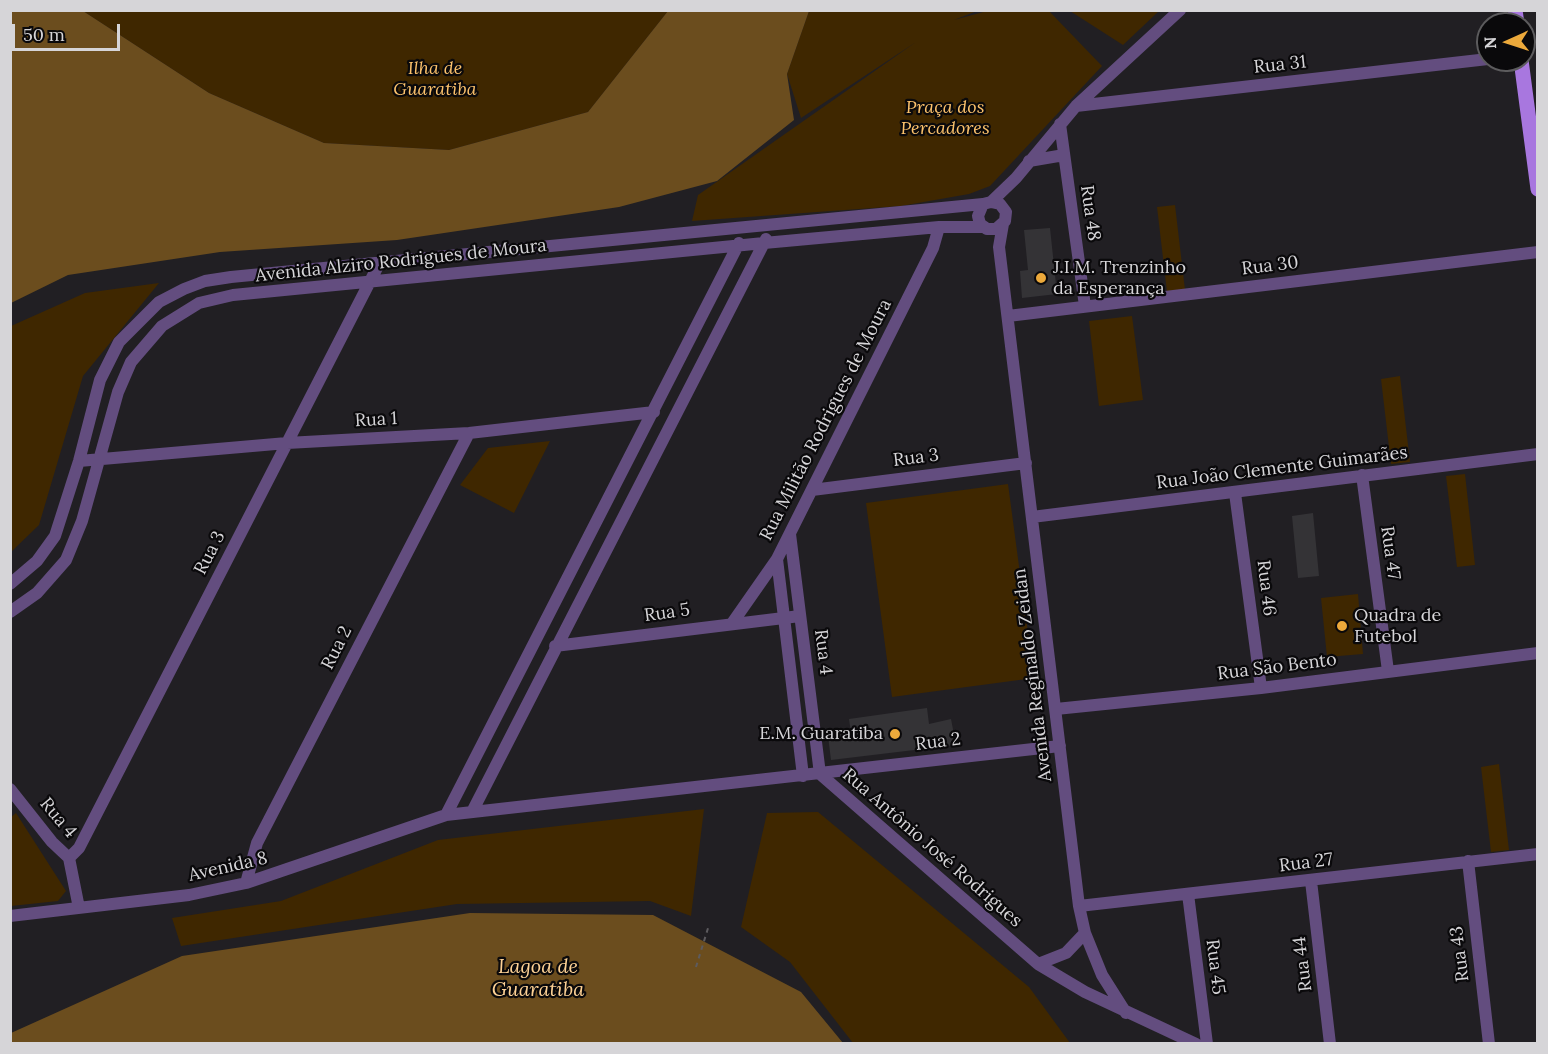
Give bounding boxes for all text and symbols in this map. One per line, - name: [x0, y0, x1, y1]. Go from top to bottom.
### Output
- scale bar: [15, 12, 123, 50]
- north arrow: [1476, 12, 1536, 72]
- text: 50 m: [23, 23, 65, 46]
- text: N: [1480, 36, 1500, 50]
- street label: Rua 31: [1253, 52, 1307, 78]
- park label: Ilha de Guaratiba: [393, 58, 477, 100]
- park label: Praça dos Percadores: [900, 97, 990, 140]
- street label: Rua 48: [1075, 184, 1105, 242]
- street label: Avenida Alziro Rodrigues de Moura: [254, 235, 548, 287]
- street label: Rua 30: [1240, 252, 1300, 280]
- place label: J.I.M. Trenzinho da Esperança: [1053, 257, 1186, 300]
- marker: J.I.M. Trenzinho da Esperança: [1034, 271, 1048, 285]
- street label: Rua Militão Rodrigues de Moura: [756, 296, 896, 544]
- street label: Rua 1: [354, 408, 398, 432]
- street label: Rua João Clemente Guimarães: [1155, 442, 1409, 494]
- street label: Rua 3: [892, 444, 940, 472]
- street label: Rua 47: [1376, 525, 1404, 581]
- street label: Rua 3: [190, 528, 230, 578]
- street label: Rua 46: [1252, 559, 1280, 617]
- street label: Avenida Reginaldo Zeidan: [1009, 567, 1057, 783]
- street label: Rua 5: [643, 599, 691, 627]
- place label: Quadra de Futebol: [1354, 605, 1441, 648]
- marker: Quadra de Futebol: [1335, 619, 1349, 633]
- street label: Rua 2: [317, 623, 357, 673]
- street label: Rua 4: [809, 628, 837, 676]
- street label: Rua São Bento: [1216, 649, 1338, 685]
- place label: E.M. Guaratiba: [759, 723, 883, 745]
- marker: E.M. Guaratiba: [888, 727, 902, 741]
- street label: Rua 2: [914, 728, 962, 756]
- street label: Rua Antônio José Rodrigues: [838, 764, 1026, 932]
- street label: Rua 4: [35, 794, 81, 842]
- street label: Avenida 8: [186, 847, 270, 887]
- street label: Rua 27: [1278, 849, 1334, 877]
- street label: Rua 43: [1446, 925, 1474, 983]
- street label: Rua 44: [1289, 935, 1317, 993]
- street label: Rua 45: [1201, 938, 1229, 996]
- water label: Lagoa de Guaratiba: [492, 955, 584, 1002]

